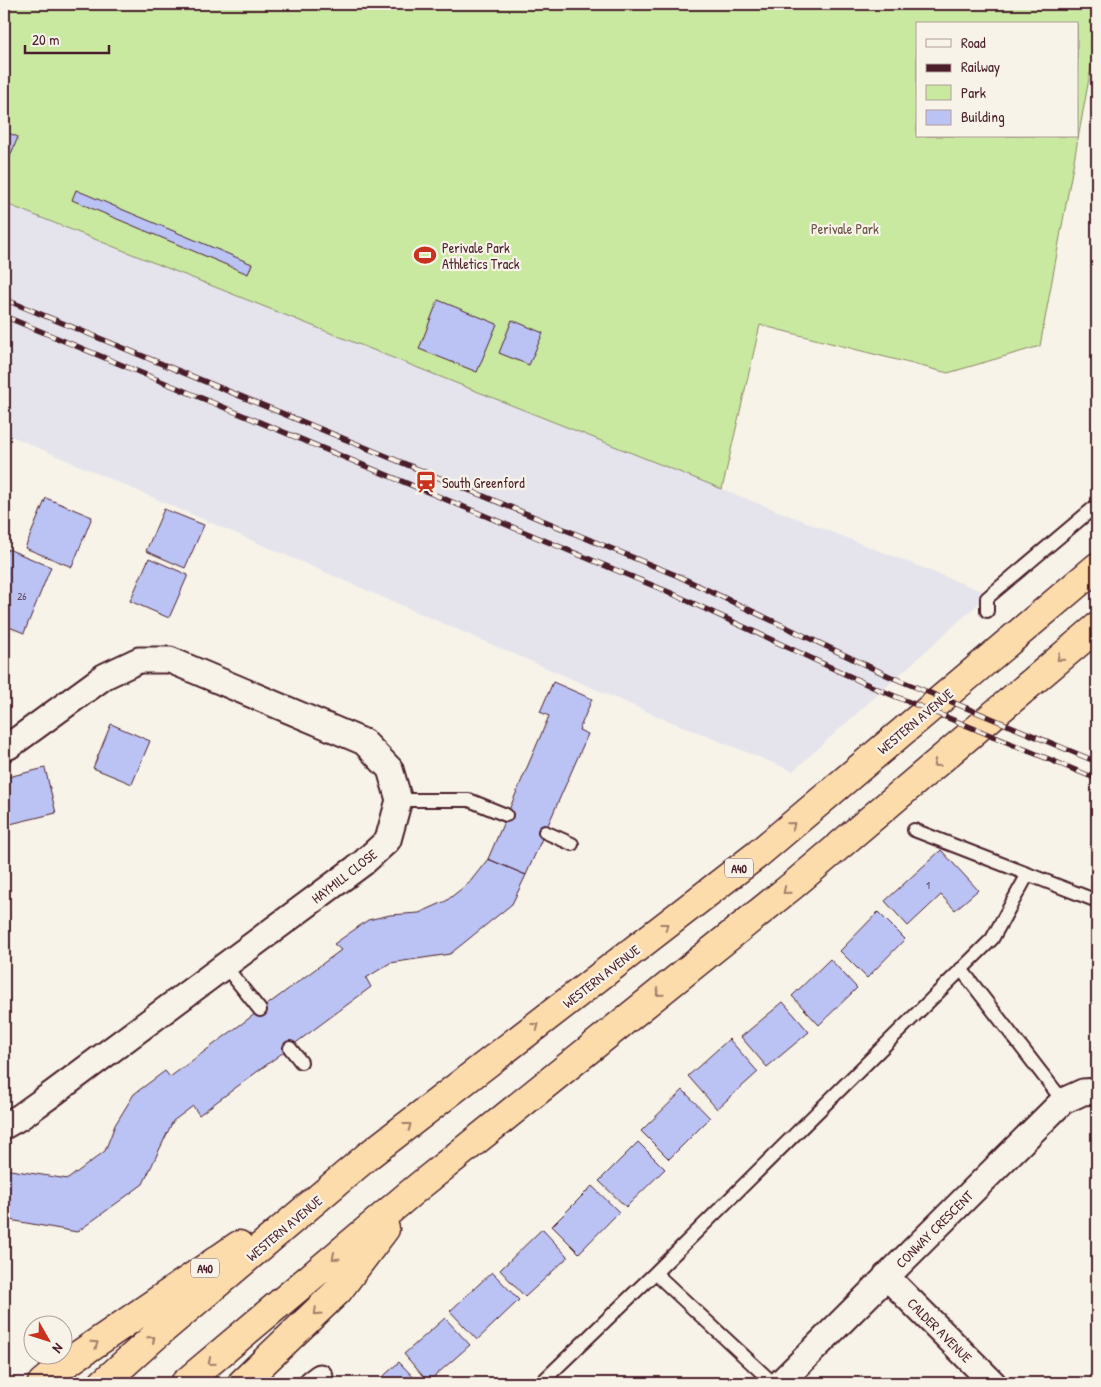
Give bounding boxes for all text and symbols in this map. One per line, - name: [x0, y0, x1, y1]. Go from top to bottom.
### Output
- scale bar: [25, 22, 109, 54]
- legend: [916, 22, 1078, 138]
- text: 20 m: [32, 29, 59, 50]
- text: Road: [961, 32, 986, 53]
- text: Railway: [961, 56, 1000, 77]
- text: Park: [961, 82, 986, 103]
- text: Building: [961, 106, 1005, 127]
- park label: Perivale Park: [811, 219, 879, 238]
- place label: Perivale Park Athletics Track: [442, 238, 520, 273]
- sports icon: Perivale Park Athletics Track: [412, 242, 438, 268]
- station icon: South Greenford: [413, 469, 439, 495]
- place label: South Greenford: [442, 473, 525, 492]
- house number: 26: [17, 589, 27, 603]
- one-way arrow: [1057, 653, 1066, 661]
- street label: WESTERN AVENUE: [873, 684, 957, 758]
- one-way arrow: [933, 758, 942, 767]
- one-way arrow: [786, 822, 795, 831]
- street label: HAYMILL CLOSE: [307, 844, 381, 908]
- road number: A40: [725, 858, 753, 878]
- house number: 1: [926, 878, 930, 892]
- one-way arrow: [782, 886, 791, 895]
- one-way arrow: [659, 924, 668, 932]
- street label: WESTERN AVENUE: [558, 940, 644, 1012]
- one-way arrow: [656, 988, 665, 996]
- one-way arrow: [531, 1023, 540, 1032]
- one-way arrow: [402, 1123, 411, 1131]
- street label: CONWAY CRESCENT: [891, 1186, 977, 1272]
- street label: WESTERN AVENUE: [242, 1191, 326, 1265]
- one-way arrow: [332, 1251, 341, 1260]
- road number: A40: [191, 1258, 219, 1278]
- street label: CALDER AVENUE: [903, 1293, 977, 1367]
- one-way arrow: [313, 1306, 322, 1315]
- north arrow: [22, 1314, 72, 1364]
- one-way arrow: [147, 1335, 156, 1344]
- text: N: [48, 1340, 68, 1358]
- one-way arrow: [90, 1341, 99, 1350]
- one-way arrow: [207, 1356, 216, 1365]

